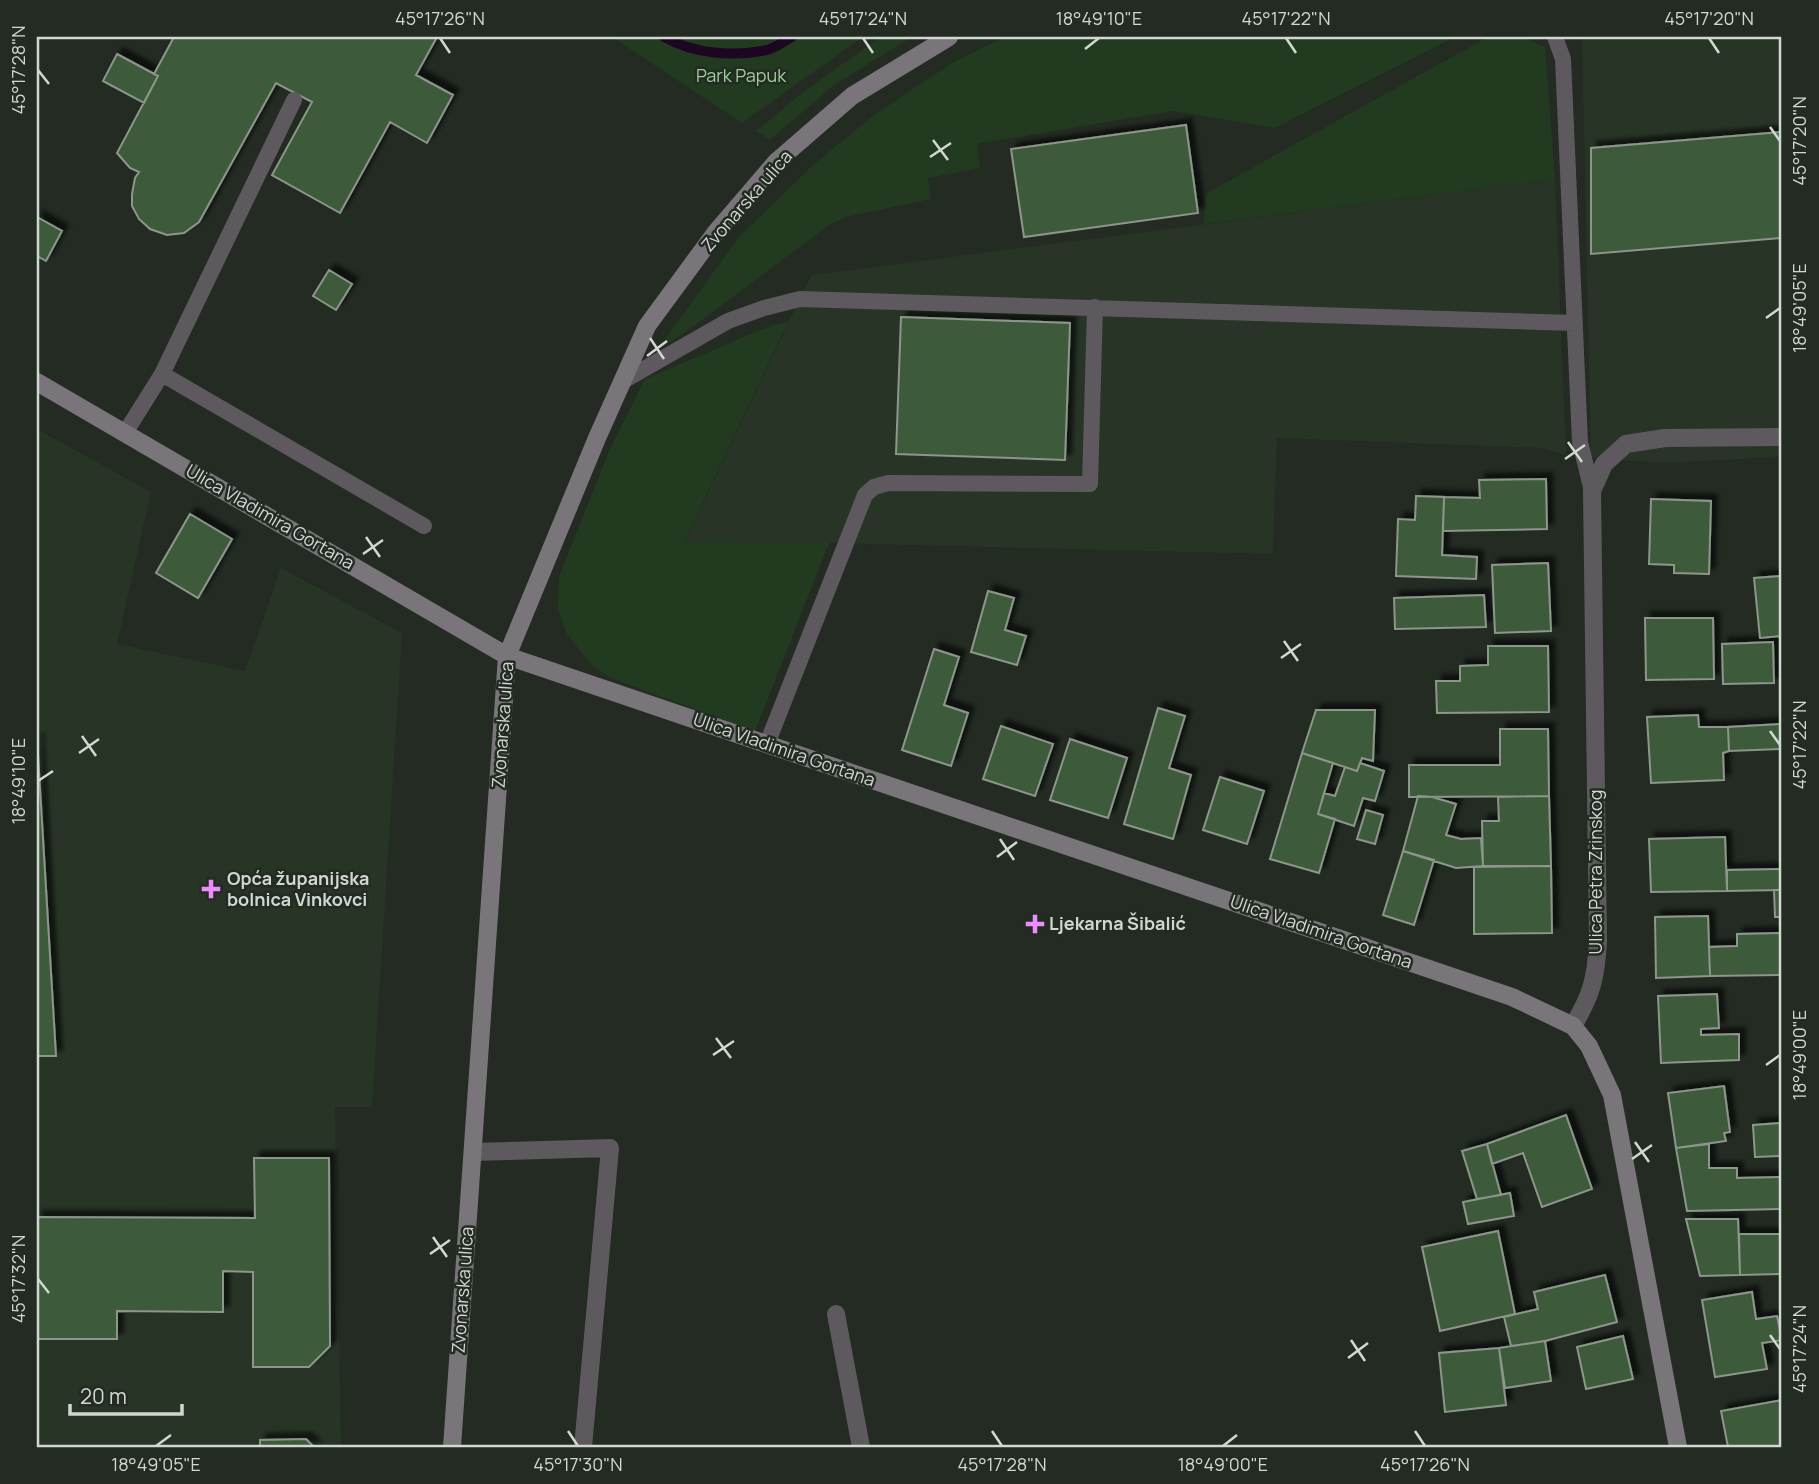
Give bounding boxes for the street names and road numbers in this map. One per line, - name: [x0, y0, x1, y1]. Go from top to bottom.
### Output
- street label: Zvonarska ulica: [695, 144, 797, 256]
- street label: Ulica Vladimira Gortana: [182, 458, 359, 574]
- street label: Zvonarska ulica: [486, 661, 518, 789]
- street label: Ulica Vladimira Gortana: [690, 707, 879, 792]
- street label: Ulica Petra Zrinskog: [1583, 790, 1607, 954]
- street label: Ulica Vladimira Gortana: [1227, 889, 1416, 974]
- street label: Zvonarska ulica: [446, 1226, 478, 1354]

